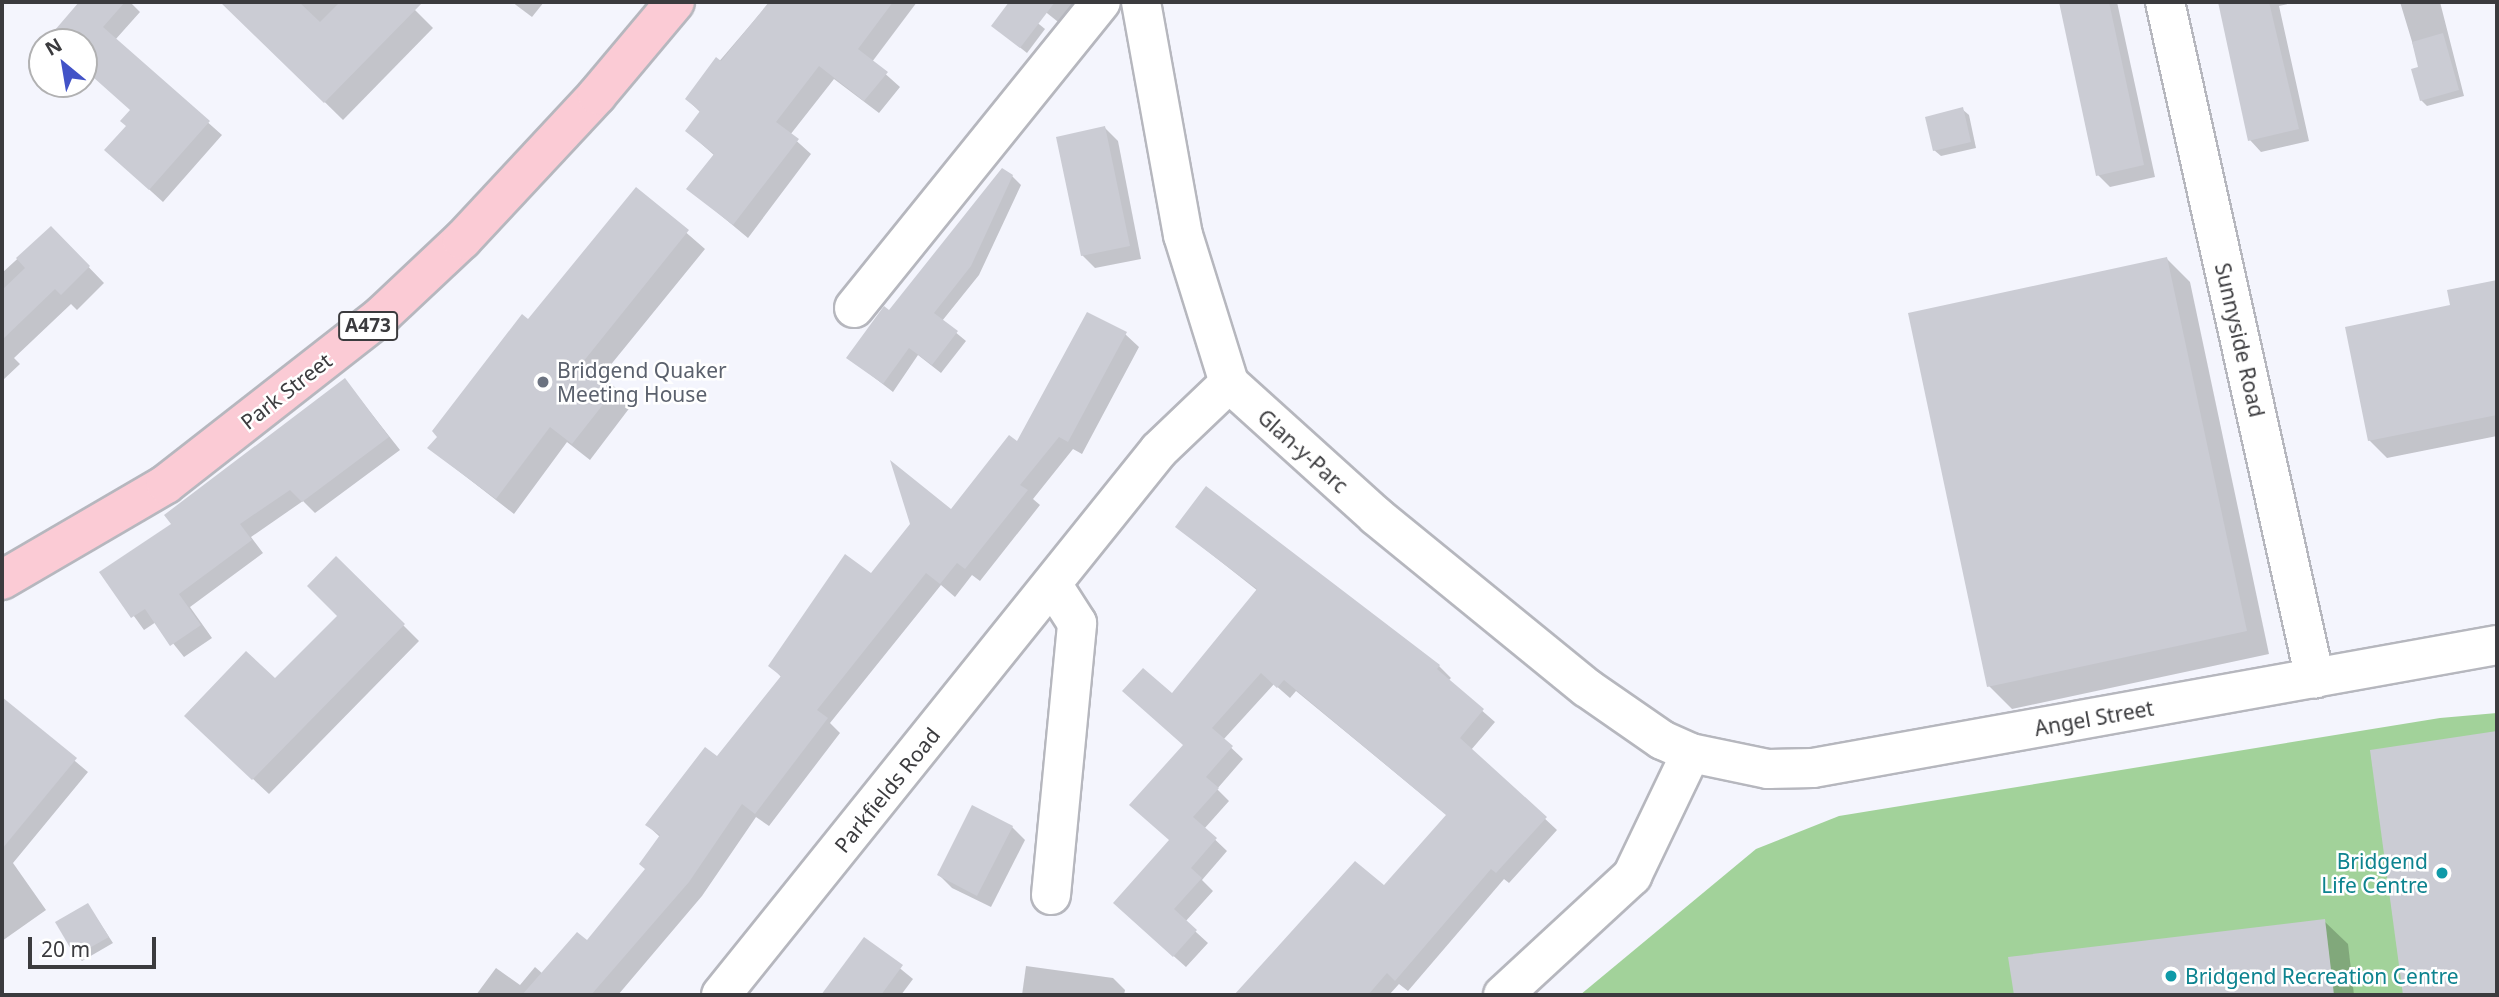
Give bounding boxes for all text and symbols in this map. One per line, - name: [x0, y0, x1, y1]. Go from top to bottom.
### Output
- north arrow: [28, 28, 98, 98]
- text: N: [40, 31, 67, 62]
- street label: Sunnyside Road: [2210, 261, 2270, 419]
- road number: A473: [336, 310, 400, 342]
- street label: Park Street: [236, 348, 336, 434]
- place label: Bridgend Quaker Meeting House: [557, 357, 727, 407]
- marker: Bridgend Quaker Meeting House: [535, 374, 551, 390]
- street label: Glan-y-Parc: [1253, 404, 1353, 498]
- street label: Angel Street: [2032, 695, 2156, 741]
- street label: Parkfields Road: [829, 723, 945, 857]
- place label: Bridgend Life Centre: [2321, 848, 2428, 898]
- marker: Bridgend Life Centre: [2434, 865, 2450, 881]
- scale bar: [32, 923, 159, 967]
- text: 20 m: [41, 935, 90, 963]
- place label: Bridgend Recreation Centre: [2185, 963, 2459, 989]
- marker: Bridgend Recreation Centre: [2163, 968, 2179, 984]

